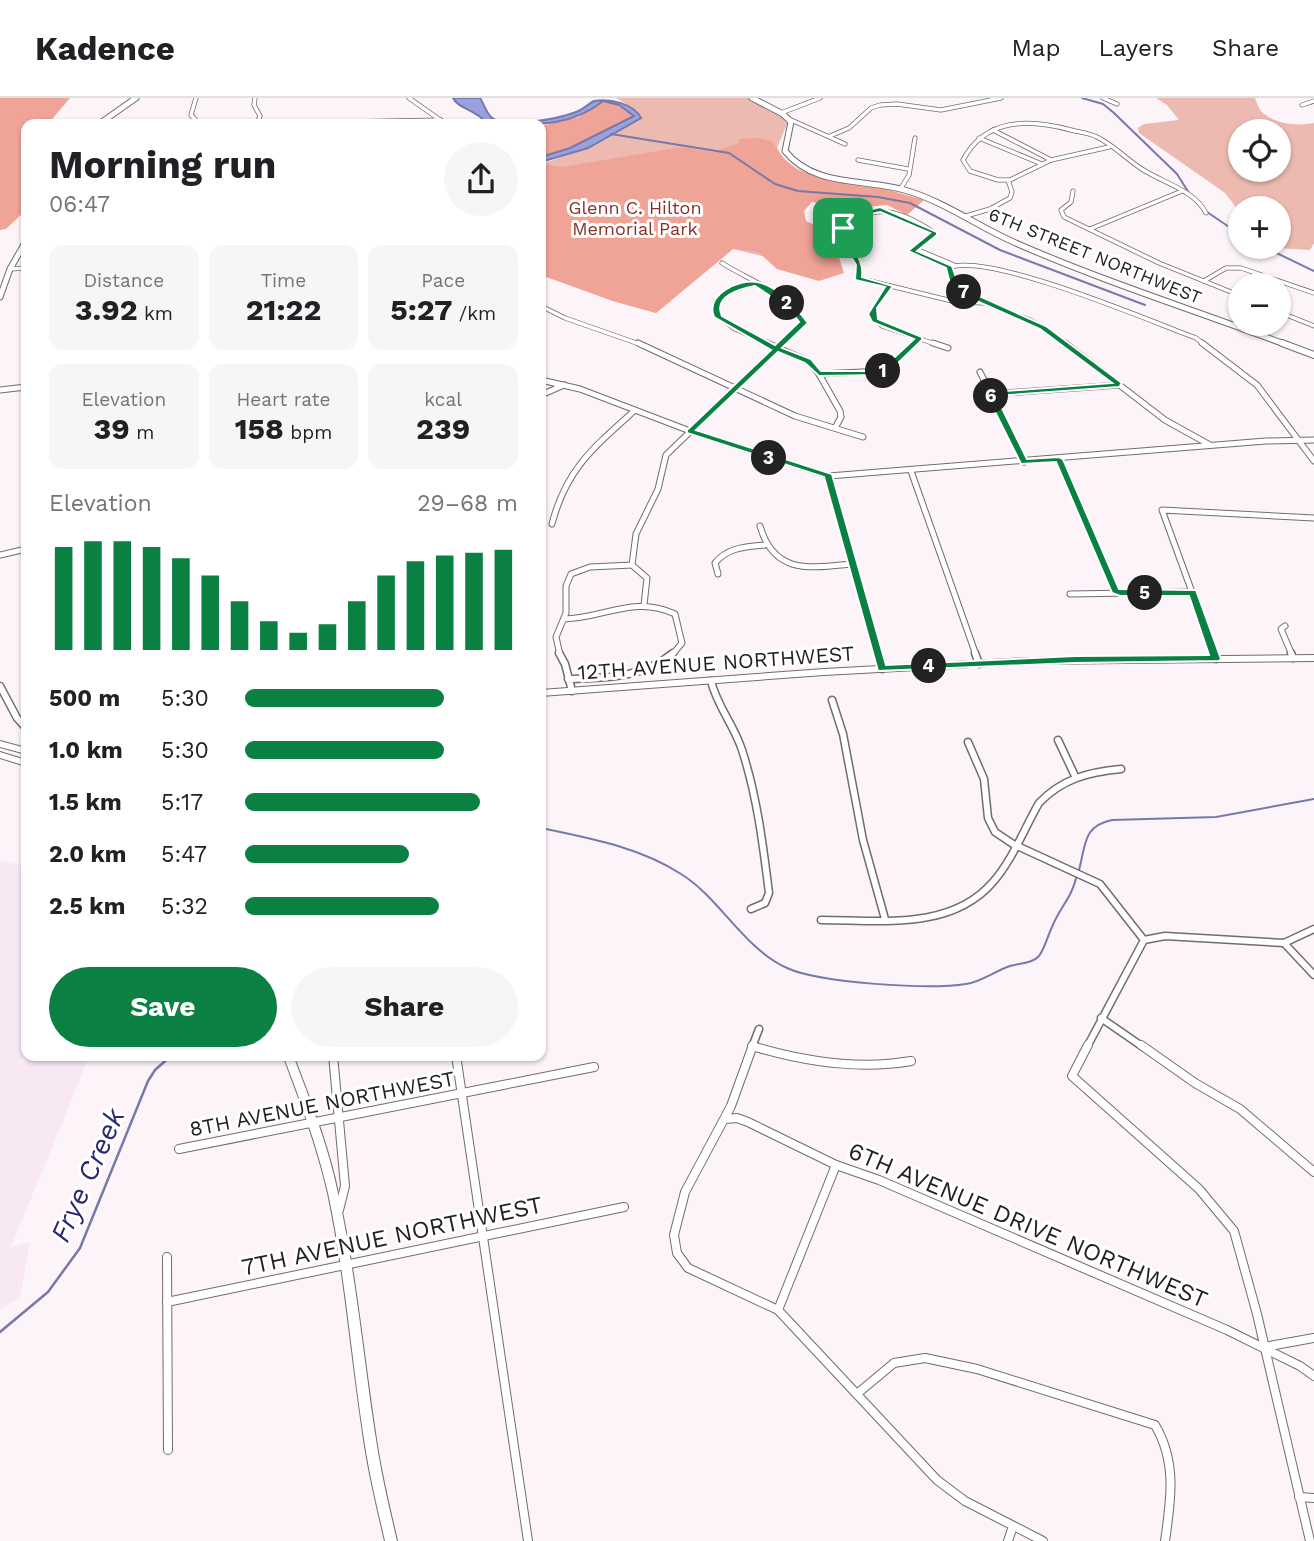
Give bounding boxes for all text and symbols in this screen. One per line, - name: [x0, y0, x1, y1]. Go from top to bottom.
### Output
- text: Kadence: [35, 29, 175, 68]
- text: Map: [1012, 34, 1060, 62]
- text: Layers: [1098, 34, 1174, 62]
- text: Share: [1212, 34, 1279, 62]
- map controls: [1228, 119, 1291, 336]
- button: locate: [1228, 119, 1291, 182]
- button: share: [444, 142, 518, 216]
- text: Morning run: [49, 143, 276, 187]
- text: 06:47: [49, 191, 110, 218]
- button: +: [1228, 196, 1291, 259]
- park label: Glenn C. Hilton Memorial Park: [568, 197, 702, 239]
- pin: [813, 198, 873, 258]
- street label: 6TH STREET NORTHWEST: [986, 203, 1205, 308]
- icon: arrive: [824, 209, 862, 247]
- text: Distance: [83, 269, 164, 292]
- text: Time: [261, 269, 306, 292]
- text: Pace: [421, 269, 465, 292]
- button: −: [1228, 273, 1291, 336]
- pin: 7: [946, 274, 982, 310]
- text: 7: [958, 280, 969, 303]
- pin: 2: [770, 286, 804, 320]
- text: 2: [781, 291, 792, 314]
- text: 3.92: [75, 292, 138, 327]
- text: 21:22: [246, 292, 321, 327]
- text: 5:27: [390, 292, 452, 327]
- text: km: [138, 302, 173, 325]
- text: /km: [452, 302, 496, 325]
- pin: 1: [866, 354, 900, 388]
- text: 1: [878, 359, 887, 382]
- pin: 6: [974, 378, 1009, 414]
- text: 6: [985, 384, 996, 407]
- text: Elevation: [81, 388, 166, 411]
- text: Heart rate: [237, 388, 330, 411]
- text: kcal: [424, 388, 462, 411]
- text: 39: [93, 411, 130, 446]
- text: 158: [235, 411, 284, 446]
- text: 239: [416, 411, 470, 446]
- text: m: [130, 421, 154, 444]
- text: bpm: [284, 421, 332, 444]
- pin: 3: [752, 440, 786, 476]
- text: 3: [763, 446, 774, 469]
- text: Elevation: [49, 490, 152, 517]
- text: 29–68 m: [417, 490, 518, 517]
- pin: 5: [1128, 575, 1162, 610]
- text: 5: [1139, 581, 1150, 604]
- street label: 12TH AVENUE NORTHWEST: [577, 640, 855, 685]
- pin: 4: [912, 648, 946, 684]
- text: 4: [922, 654, 935, 677]
- text: 500 m: [49, 685, 120, 712]
- text: 5:30: [161, 685, 209, 712]
- text: 1.0 km: [49, 737, 123, 764]
- text: 5:30: [161, 737, 209, 764]
- text: 1.5 km: [49, 789, 122, 816]
- text: 5:17: [161, 789, 203, 816]
- text: 2.0 km: [49, 841, 127, 868]
- text: 5:47: [161, 841, 207, 868]
- text: 2.5 km: [49, 893, 125, 920]
- text: 5:32: [161, 893, 208, 920]
- button: Save: [49, 967, 277, 1047]
- button: Share: [291, 967, 518, 1047]
- street label: 8TH AVENUE NORTHWEST: [187, 1065, 457, 1142]
- water label: Frye Creek: [43, 1103, 132, 1247]
- street label: 6TH AVENUE DRIVE NORTHWEST: [844, 1136, 1212, 1314]
- street label: 7TH AVENUE NORTHWEST: [239, 1190, 545, 1282]

